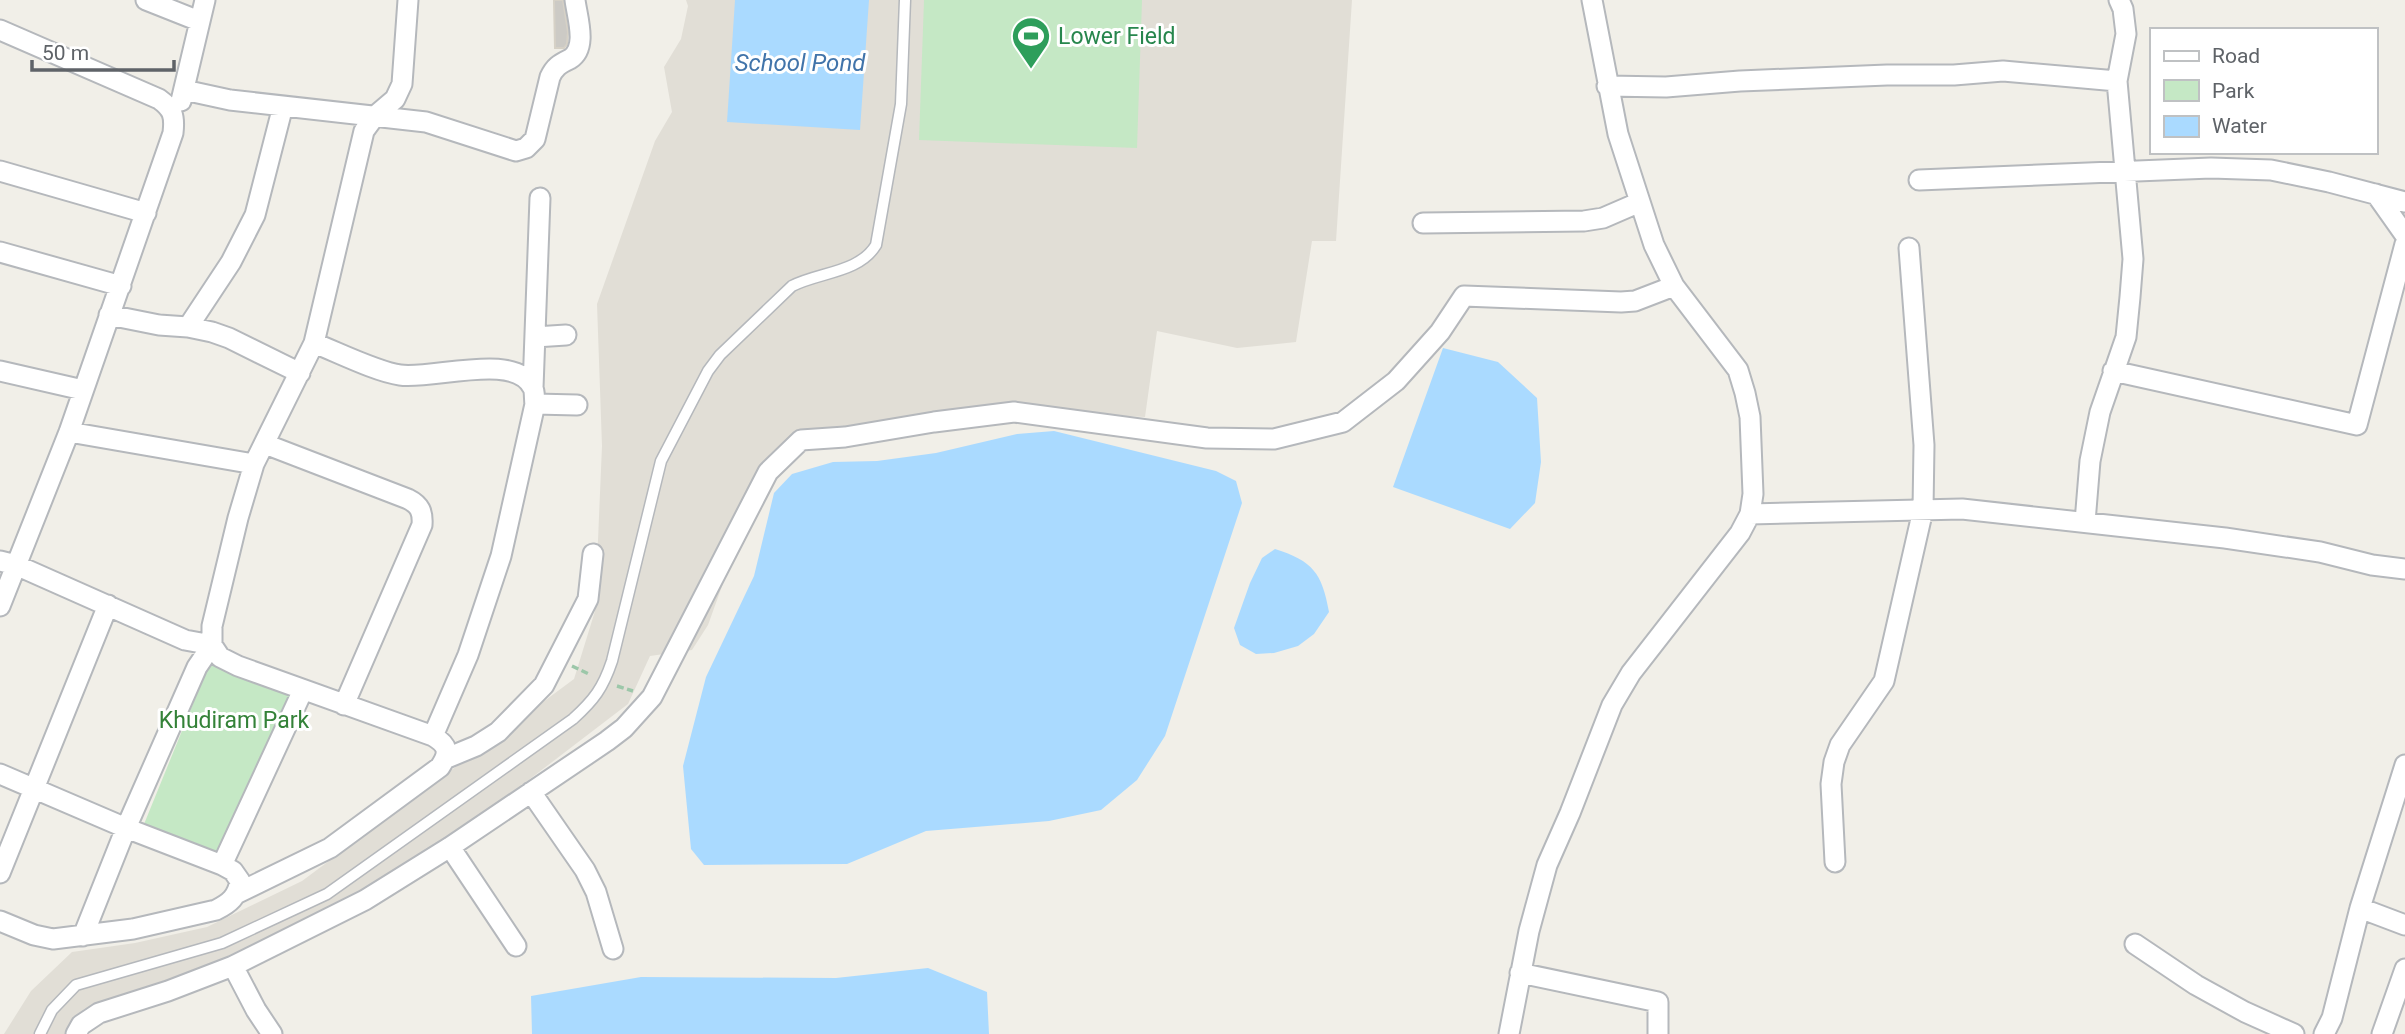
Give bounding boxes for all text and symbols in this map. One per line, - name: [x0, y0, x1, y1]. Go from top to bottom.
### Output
- sports icon: Lower Field: [1010, 15, 1052, 70]
- place label: Lower Field: [1058, 23, 1176, 50]
- scale bar: [32, 28, 173, 72]
- legend: [2150, 28, 2377, 154]
- text: 50 m: [42, 41, 89, 65]
- text: Road: [2212, 44, 2260, 68]
- water label: School Pond: [735, 49, 866, 77]
- text: Park: [2212, 79, 2255, 103]
- text: Water: [2212, 114, 2267, 138]
- park label: Khudiram Park: [159, 707, 310, 734]

